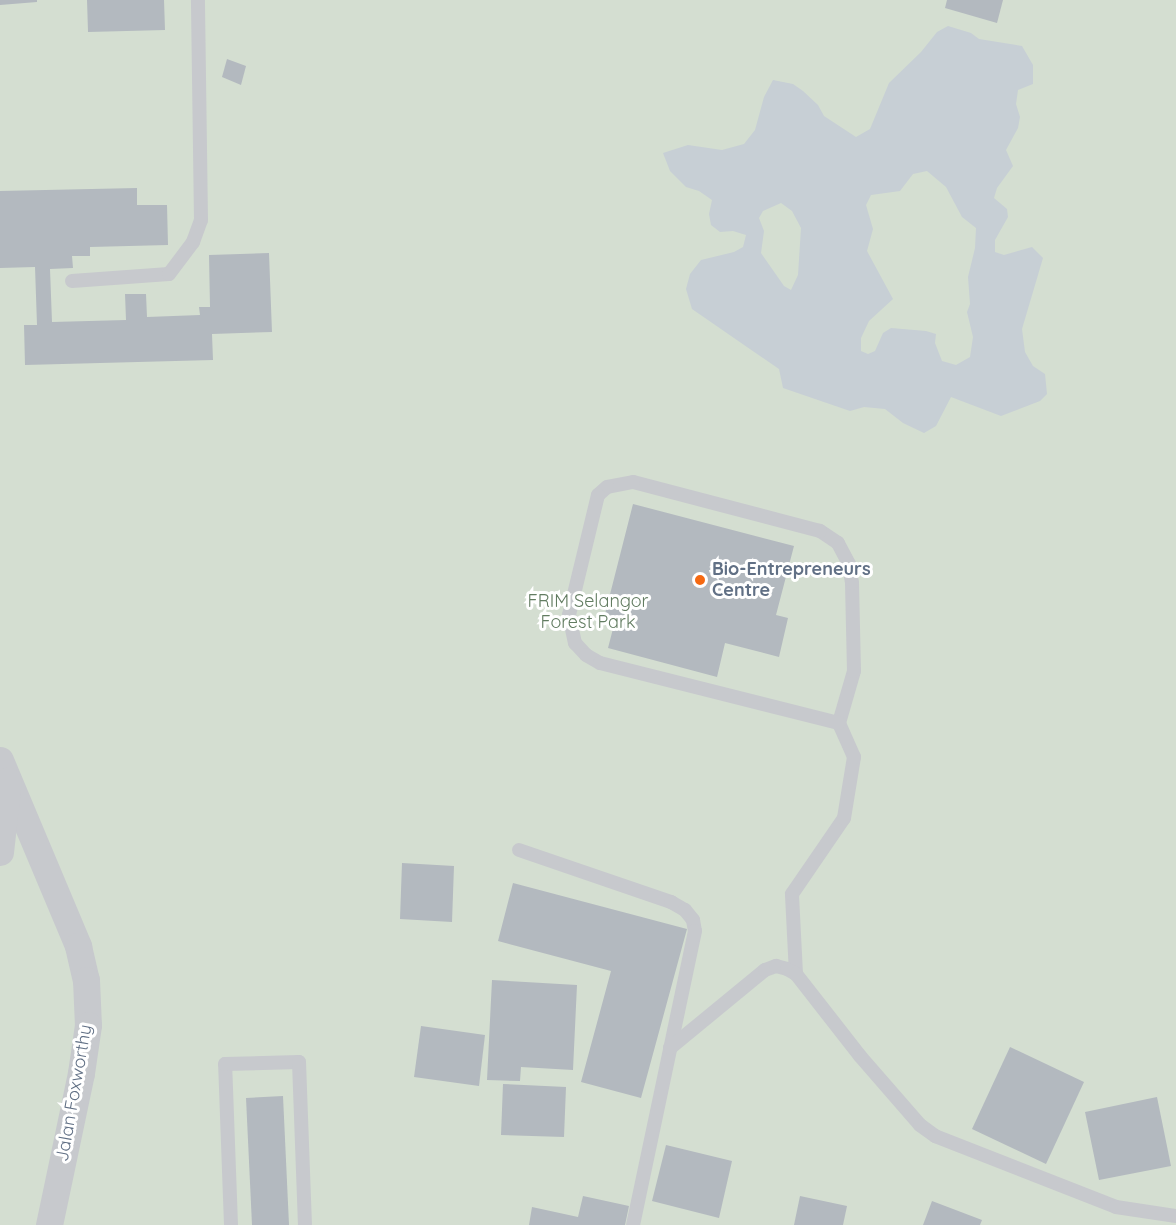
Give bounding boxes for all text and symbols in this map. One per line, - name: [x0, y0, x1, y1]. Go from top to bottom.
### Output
- place label: Bio-Entrepreneurs Centre: [712, 559, 871, 602]
- marker: Bio-Entrepreneurs Centre: [693, 573, 707, 587]
- park label: FRIM Selangor Forest Park: [528, 591, 648, 634]
- street label: Jalan Foxworthy: [51, 1023, 97, 1163]

